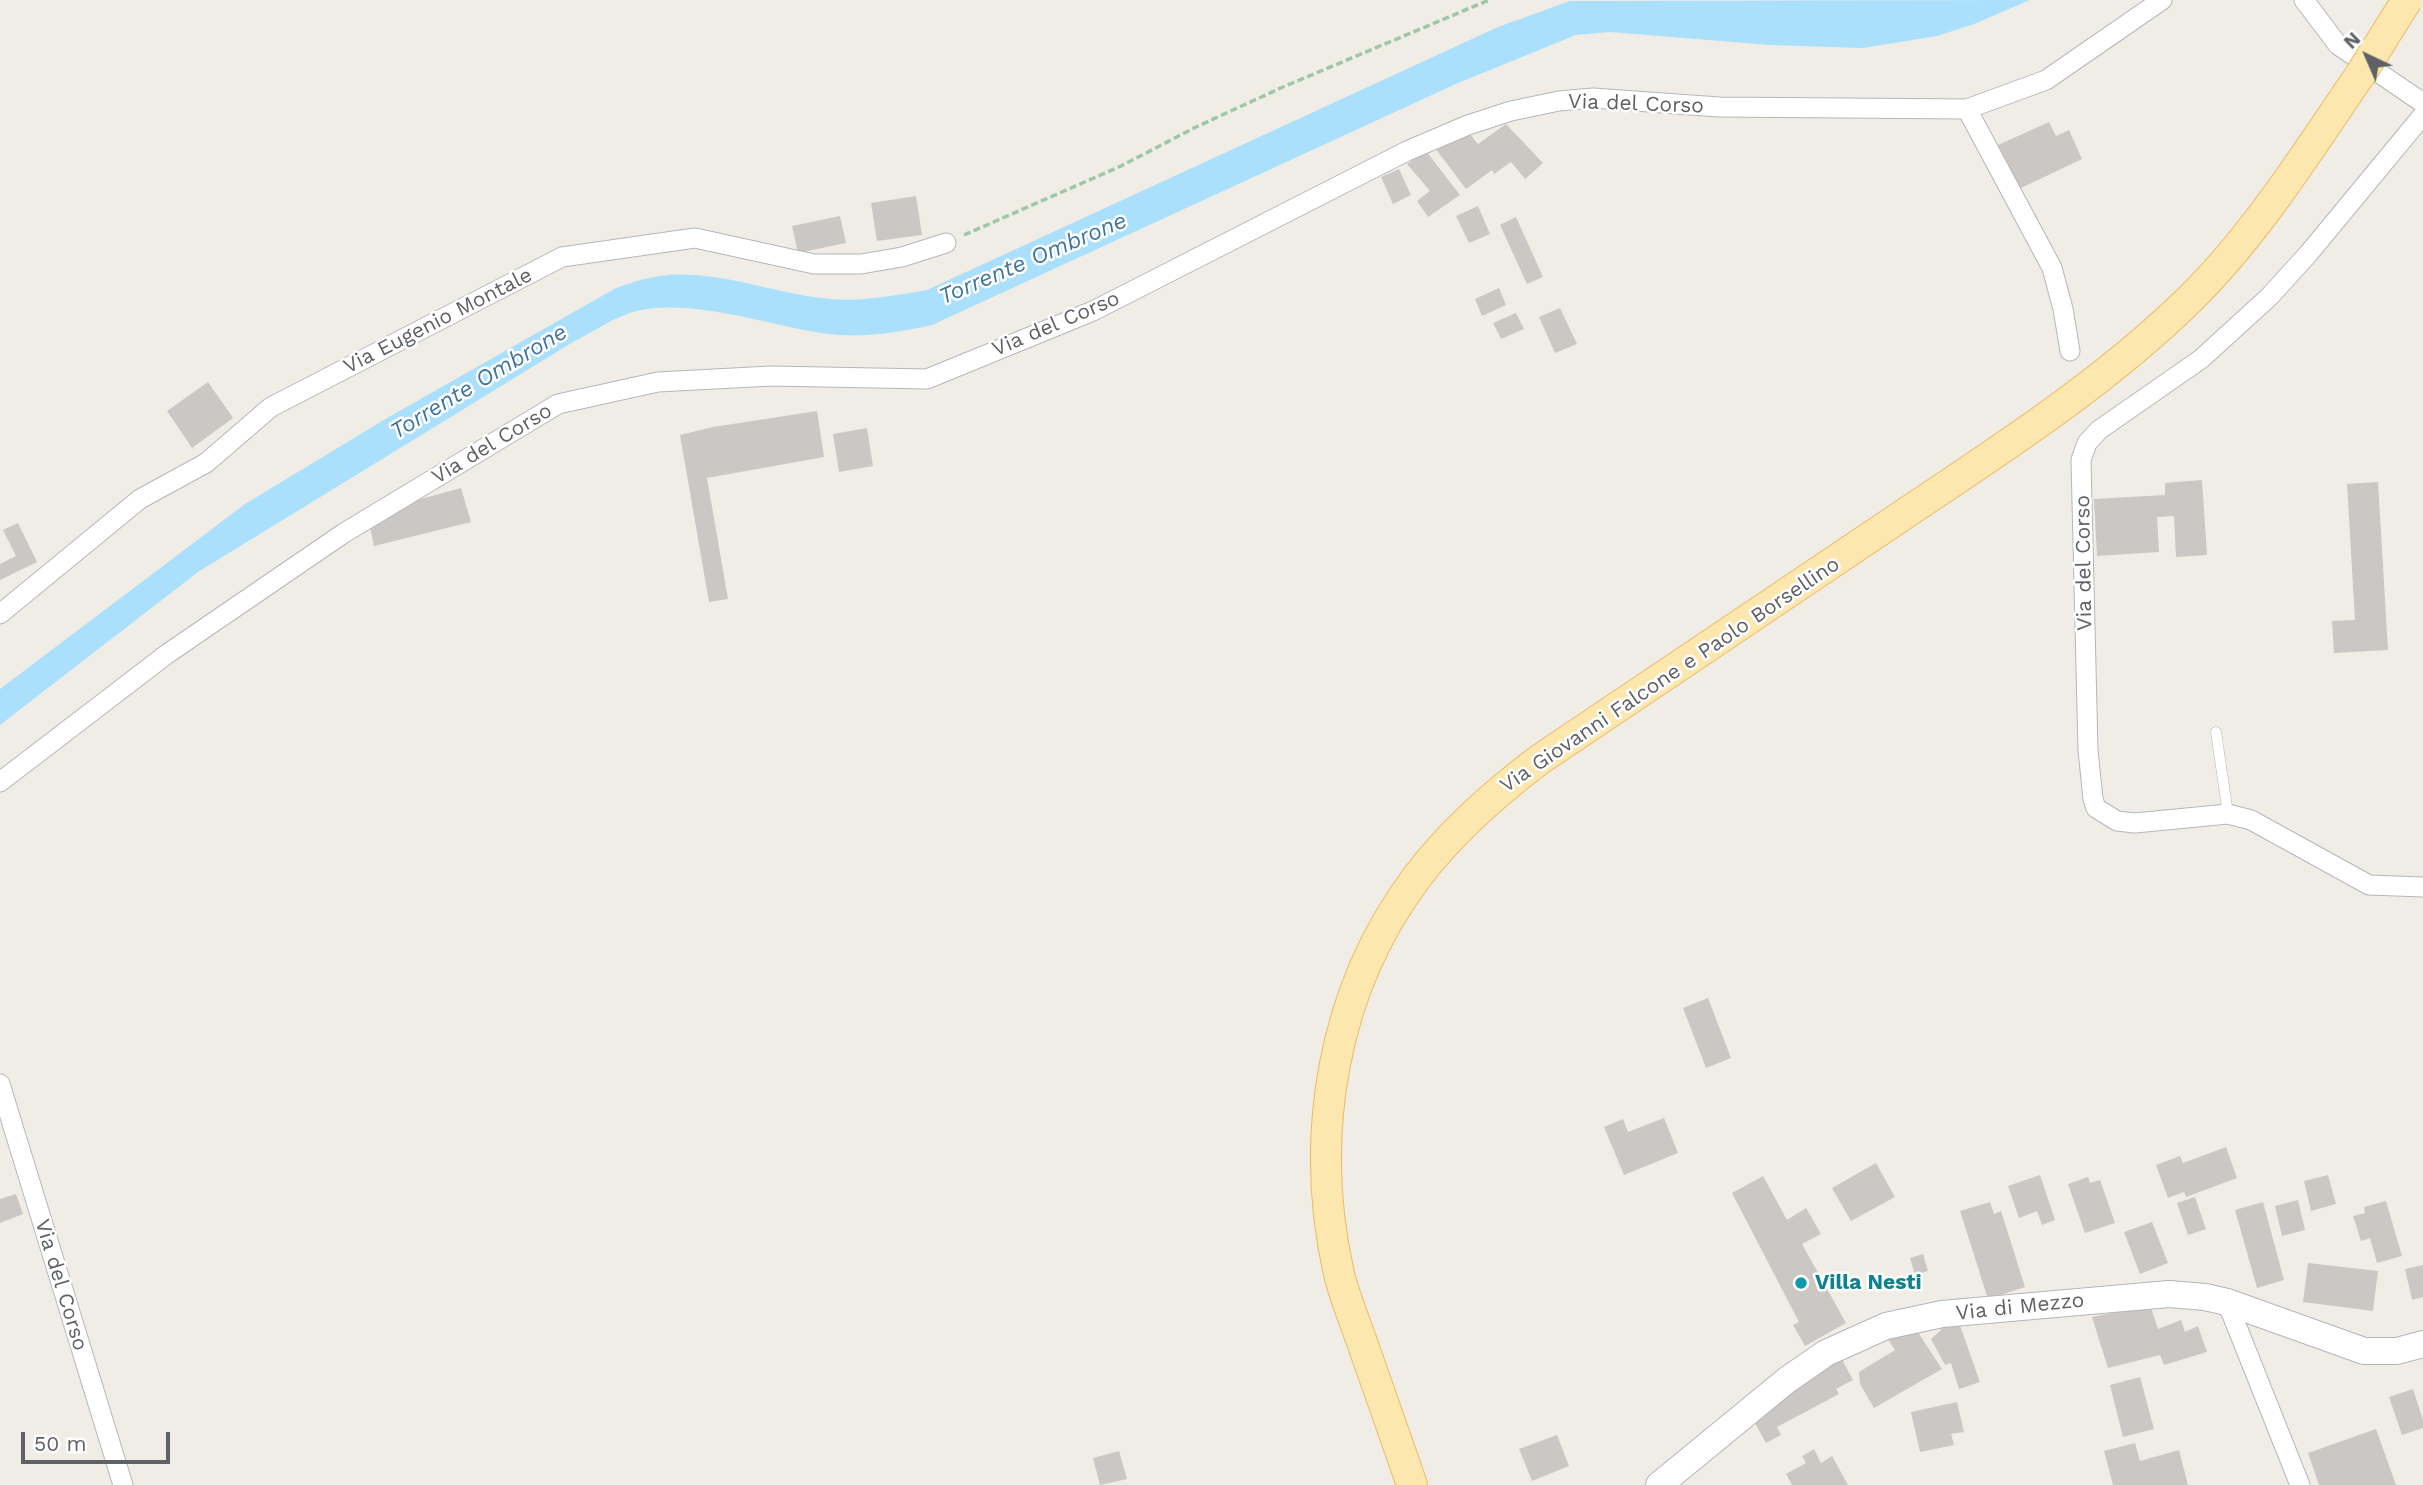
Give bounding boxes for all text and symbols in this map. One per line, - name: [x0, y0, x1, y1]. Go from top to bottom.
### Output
- north arrow: [2332, 21, 2402, 91]
- text: N: [2339, 27, 2365, 54]
- street label: Via del Corso: [1568, 89, 1704, 119]
- water label: Torrente Ombrone: [935, 207, 1131, 311]
- street label: Via Eugenio Montale: [339, 262, 537, 380]
- street label: Via del Corso: [989, 286, 1123, 362]
- water label: Torrente Ombrone: [386, 318, 572, 446]
- street label: Via del Corso: [427, 398, 557, 490]
- street label: Via del Corso: [2070, 495, 2098, 631]
- street label: Via Giovanni Falcone e Paolo Borsellino: [1495, 552, 1845, 798]
- street label: Via del Corso: [29, 1216, 93, 1354]
- place label: Villa Nesti: [1815, 1270, 1922, 1296]
- marker: Villa Nesti: [1793, 1275, 1809, 1291]
- street label: Via di Mezzo: [1955, 1288, 2085, 1326]
- scale bar: [24, 1418, 173, 1462]
- text: 50 m: [34, 1431, 86, 1456]

